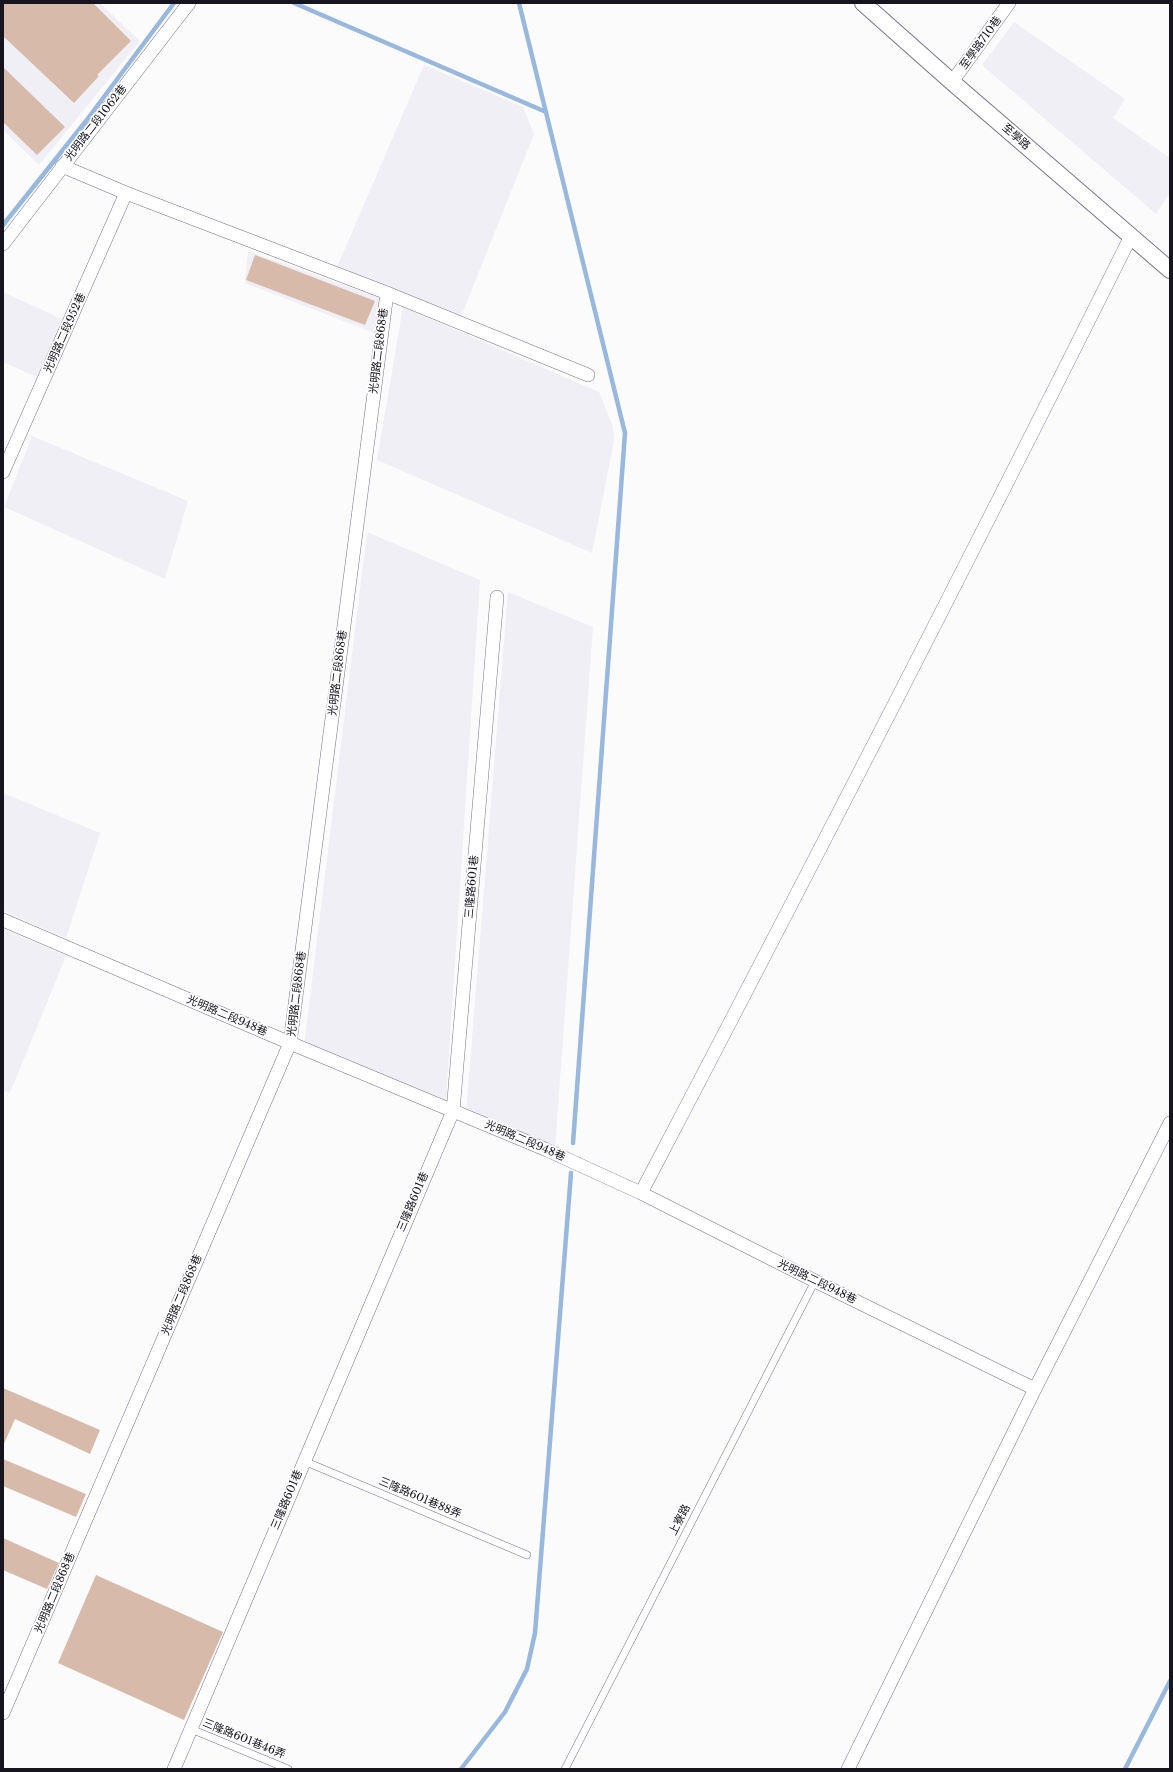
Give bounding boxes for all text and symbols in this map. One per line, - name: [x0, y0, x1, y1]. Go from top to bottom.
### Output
- street label: 至學路710巷: [957, 14, 1005, 72]
- street label: 光明路二段1062巷: [62, 82, 130, 164]
- street label: 至學路: [999, 121, 1033, 153]
- street label: 光明路二段952巷: [41, 291, 89, 375]
- street label: 光明路二段868巷: [367, 307, 391, 395]
- street label: 光明路二段868巷: [326, 629, 350, 717]
- street label: 三隆路601巷: [463, 855, 481, 919]
- street label: 光明路二段868巷: [285, 950, 309, 1038]
- street label: 光明路二段948巷: [185, 993, 269, 1039]
- street label: 光明路二段948巷: [483, 1118, 567, 1164]
- street label: 三隆路601巷: [394, 1170, 432, 1234]
- street label: 光明路二段868巷: [159, 1253, 205, 1337]
- street label: 光明路二段948巷: [775, 1257, 859, 1307]
- street label: 三隆路601巷: [268, 1468, 306, 1532]
- street label: 三隆路601巷88弄: [377, 1475, 463, 1521]
- street label: 上寮路: [667, 1502, 693, 1538]
- street label: 光明路二段868巷: [32, 1551, 78, 1635]
- street label: 三隆路601巷46弄: [201, 1716, 287, 1762]

